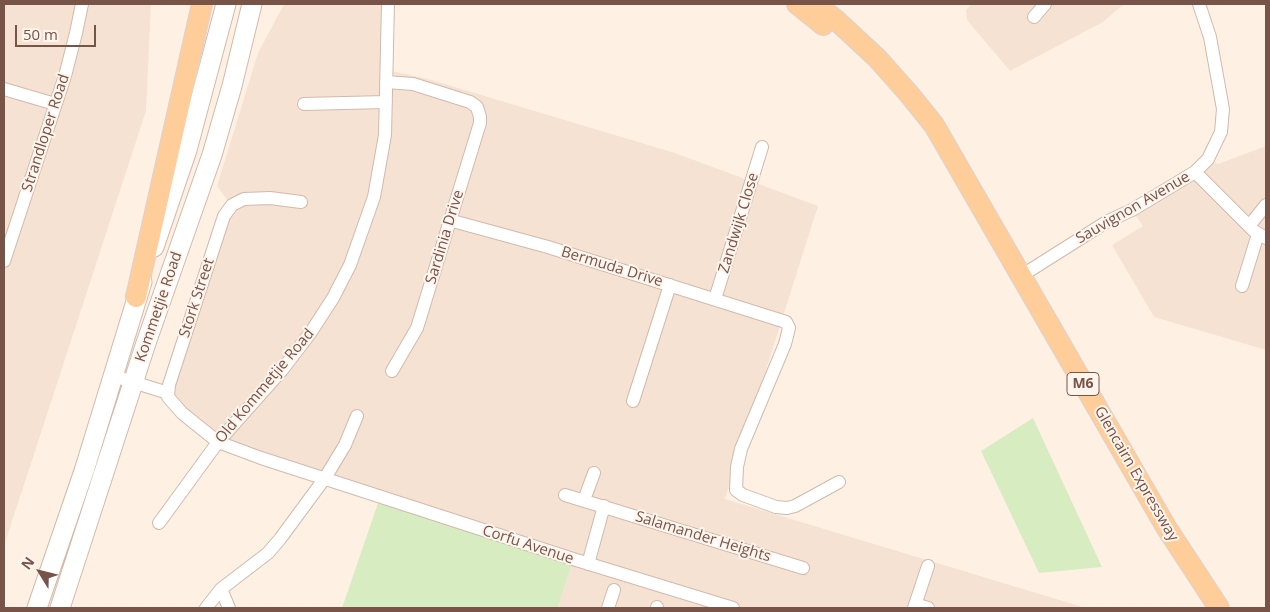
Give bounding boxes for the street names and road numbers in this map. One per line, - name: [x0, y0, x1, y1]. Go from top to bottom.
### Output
- street label: Strandloper Road: [18, 72, 74, 194]
- street label: Sauvignon Avenue: [1073, 168, 1193, 248]
- street label: Zandwijk Close: [715, 171, 763, 275]
- street label: Sardinia Drive: [422, 188, 468, 286]
- street label: Bermuda Drive: [559, 243, 665, 291]
- street label: Kommetjie Road: [132, 249, 186, 365]
- street label: Stork Street: [176, 256, 218, 340]
- street label: Old Kommetjie Road: [212, 325, 318, 447]
- road number: M6: [1067, 372, 1099, 396]
- street label: Glencairn Expressway: [1090, 403, 1182, 545]
- street label: Salamander Heights: [633, 508, 773, 566]
- street label: Corfu Avenue: [480, 522, 576, 568]

